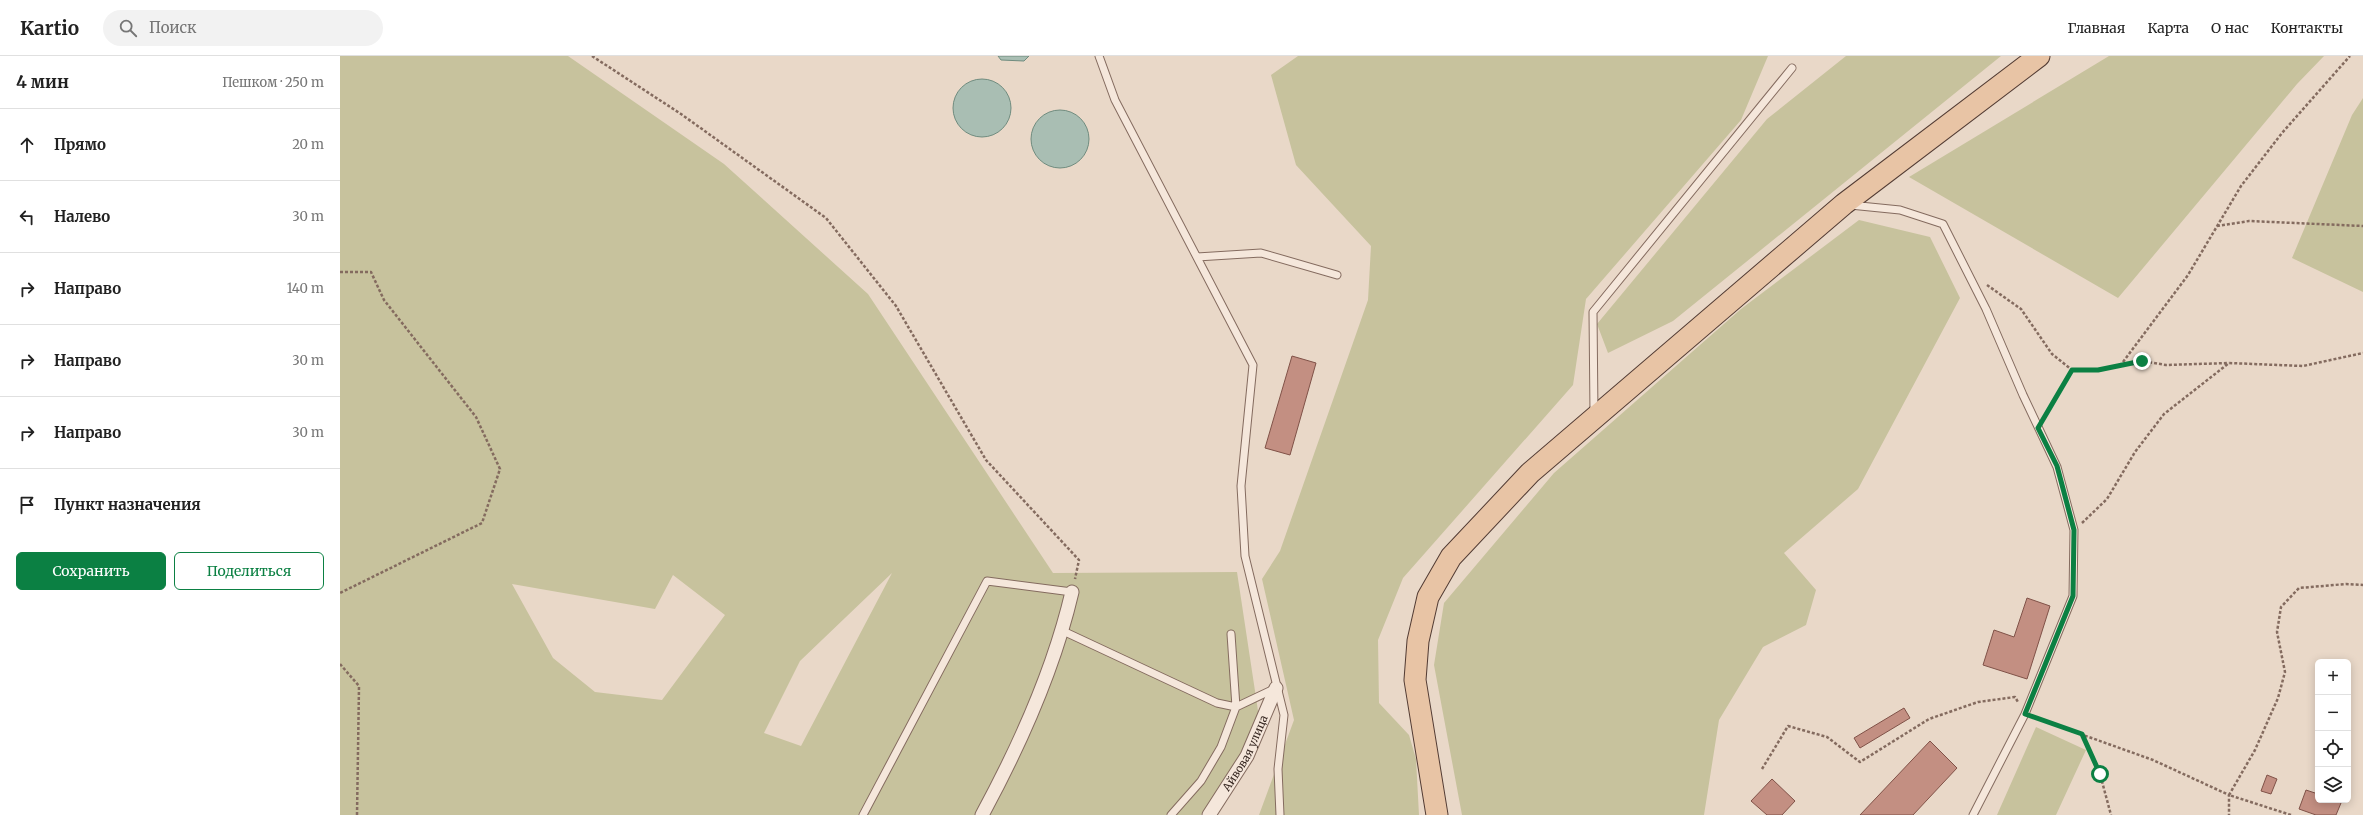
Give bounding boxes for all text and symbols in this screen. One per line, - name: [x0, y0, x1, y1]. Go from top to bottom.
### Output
- search box: [103, 10, 383, 46]
- text: Kartio: [20, 16, 79, 40]
- icon: search: [117, 17, 139, 39]
- text: Поиск: [149, 18, 197, 37]
- text: Главная: [2067, 19, 2125, 37]
- text: Карта: [2147, 19, 2189, 37]
- text: О нас: [2211, 19, 2249, 37]
- text: Контакты: [2271, 19, 2343, 37]
- text: 4 мин: [16, 71, 69, 93]
- text: Пешком · 250 m: [222, 74, 324, 91]
- icon: ahead: [16, 134, 38, 156]
- text: Прямо: [54, 135, 106, 154]
- text: 20 m: [292, 136, 324, 153]
- icon: left: [16, 206, 38, 228]
- text: Налево: [54, 207, 110, 226]
- text: 30 m: [292, 208, 324, 225]
- icon: right: [16, 278, 38, 300]
- text: Направо: [54, 279, 121, 298]
- text: 140 m: [287, 280, 324, 297]
- icon: right: [16, 350, 38, 372]
- text: Направо: [54, 351, 121, 370]
- text: 30 m: [292, 352, 324, 369]
- route end: [2133, 352, 2151, 370]
- icon: right: [16, 422, 38, 444]
- text: Направо: [54, 423, 121, 442]
- text: 30 m: [292, 424, 324, 441]
- icon: arrive: [16, 494, 38, 516]
- text: Пункт назначения: [54, 495, 201, 514]
- button: Сохранить: [16, 552, 166, 590]
- button: Поделиться: [174, 552, 324, 590]
- map controls: [2315, 659, 2351, 803]
- button: +: [2315, 659, 2351, 695]
- button: −: [2315, 695, 2351, 731]
- street label: Айвовая улица: [1219, 713, 1271, 794]
- button: locate: [2315, 731, 2351, 767]
- route start: [2091, 765, 2109, 783]
- button: layers: [2315, 767, 2351, 803]

